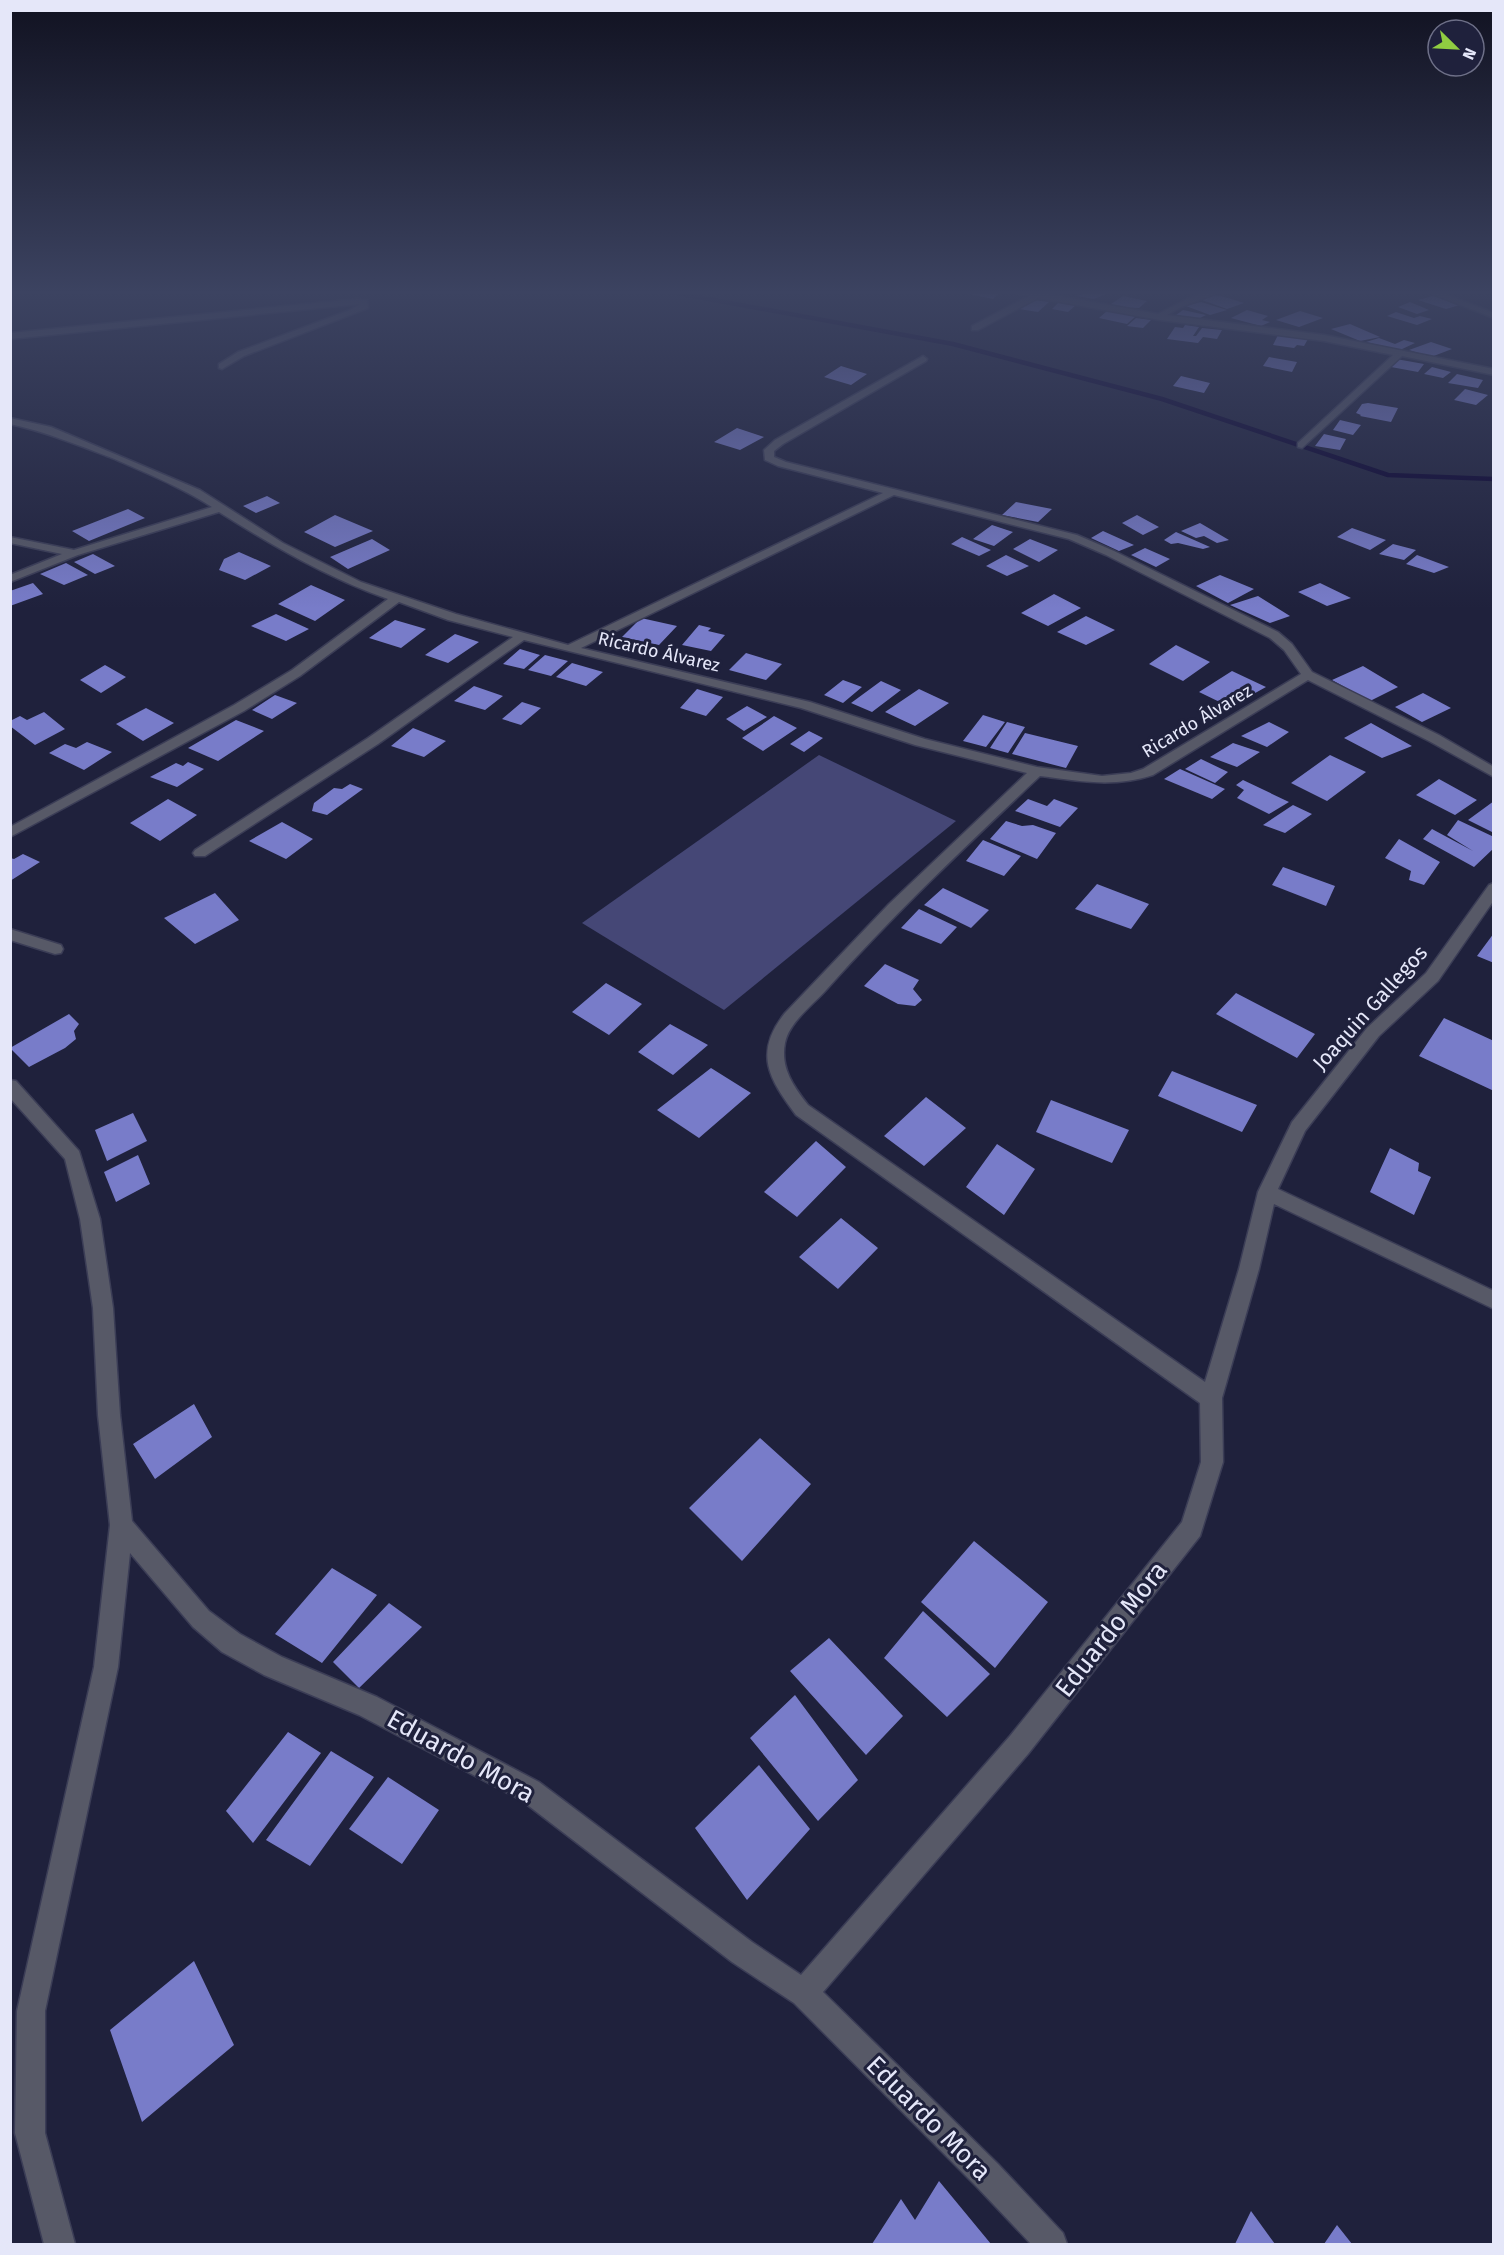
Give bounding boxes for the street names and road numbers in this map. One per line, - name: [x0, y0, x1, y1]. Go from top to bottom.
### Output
- street label: Ricardo Álvarez: [596, 626, 722, 677]
- street label: Ricardo Álvarez: [1138, 679, 1256, 762]
- street label: Joaquin Gallegos: [1307, 940, 1433, 1076]
- street label: Eduardo Mora: [1049, 1555, 1174, 1703]
- street label: Eduardo Mora: [382, 1703, 540, 1810]
- street label: Eduardo Mora: [860, 2049, 998, 2187]

